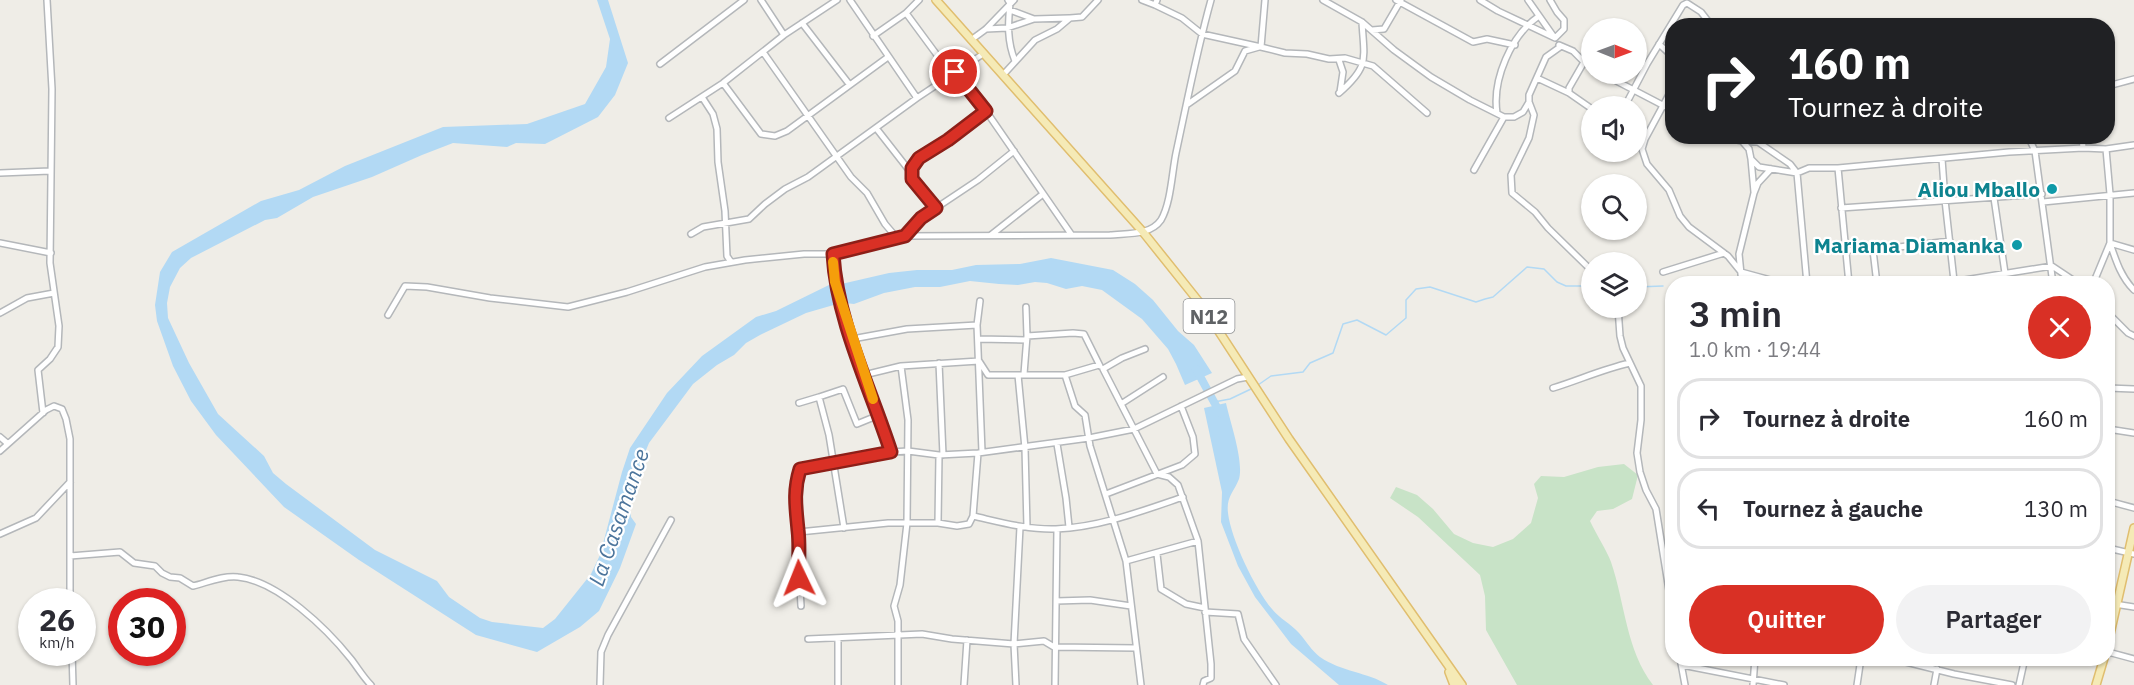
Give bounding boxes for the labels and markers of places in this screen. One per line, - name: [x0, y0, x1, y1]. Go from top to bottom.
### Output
- pin: [929, 46, 980, 97]
- place label: Aliou Mballo: [1918, 175, 2040, 203]
- marker: Aliou Mballo: [2045, 182, 2059, 196]
- place label: Mariama Diamanka: [1814, 231, 2005, 259]
- marker: Mariama Diamanka: [2010, 238, 2024, 252]

